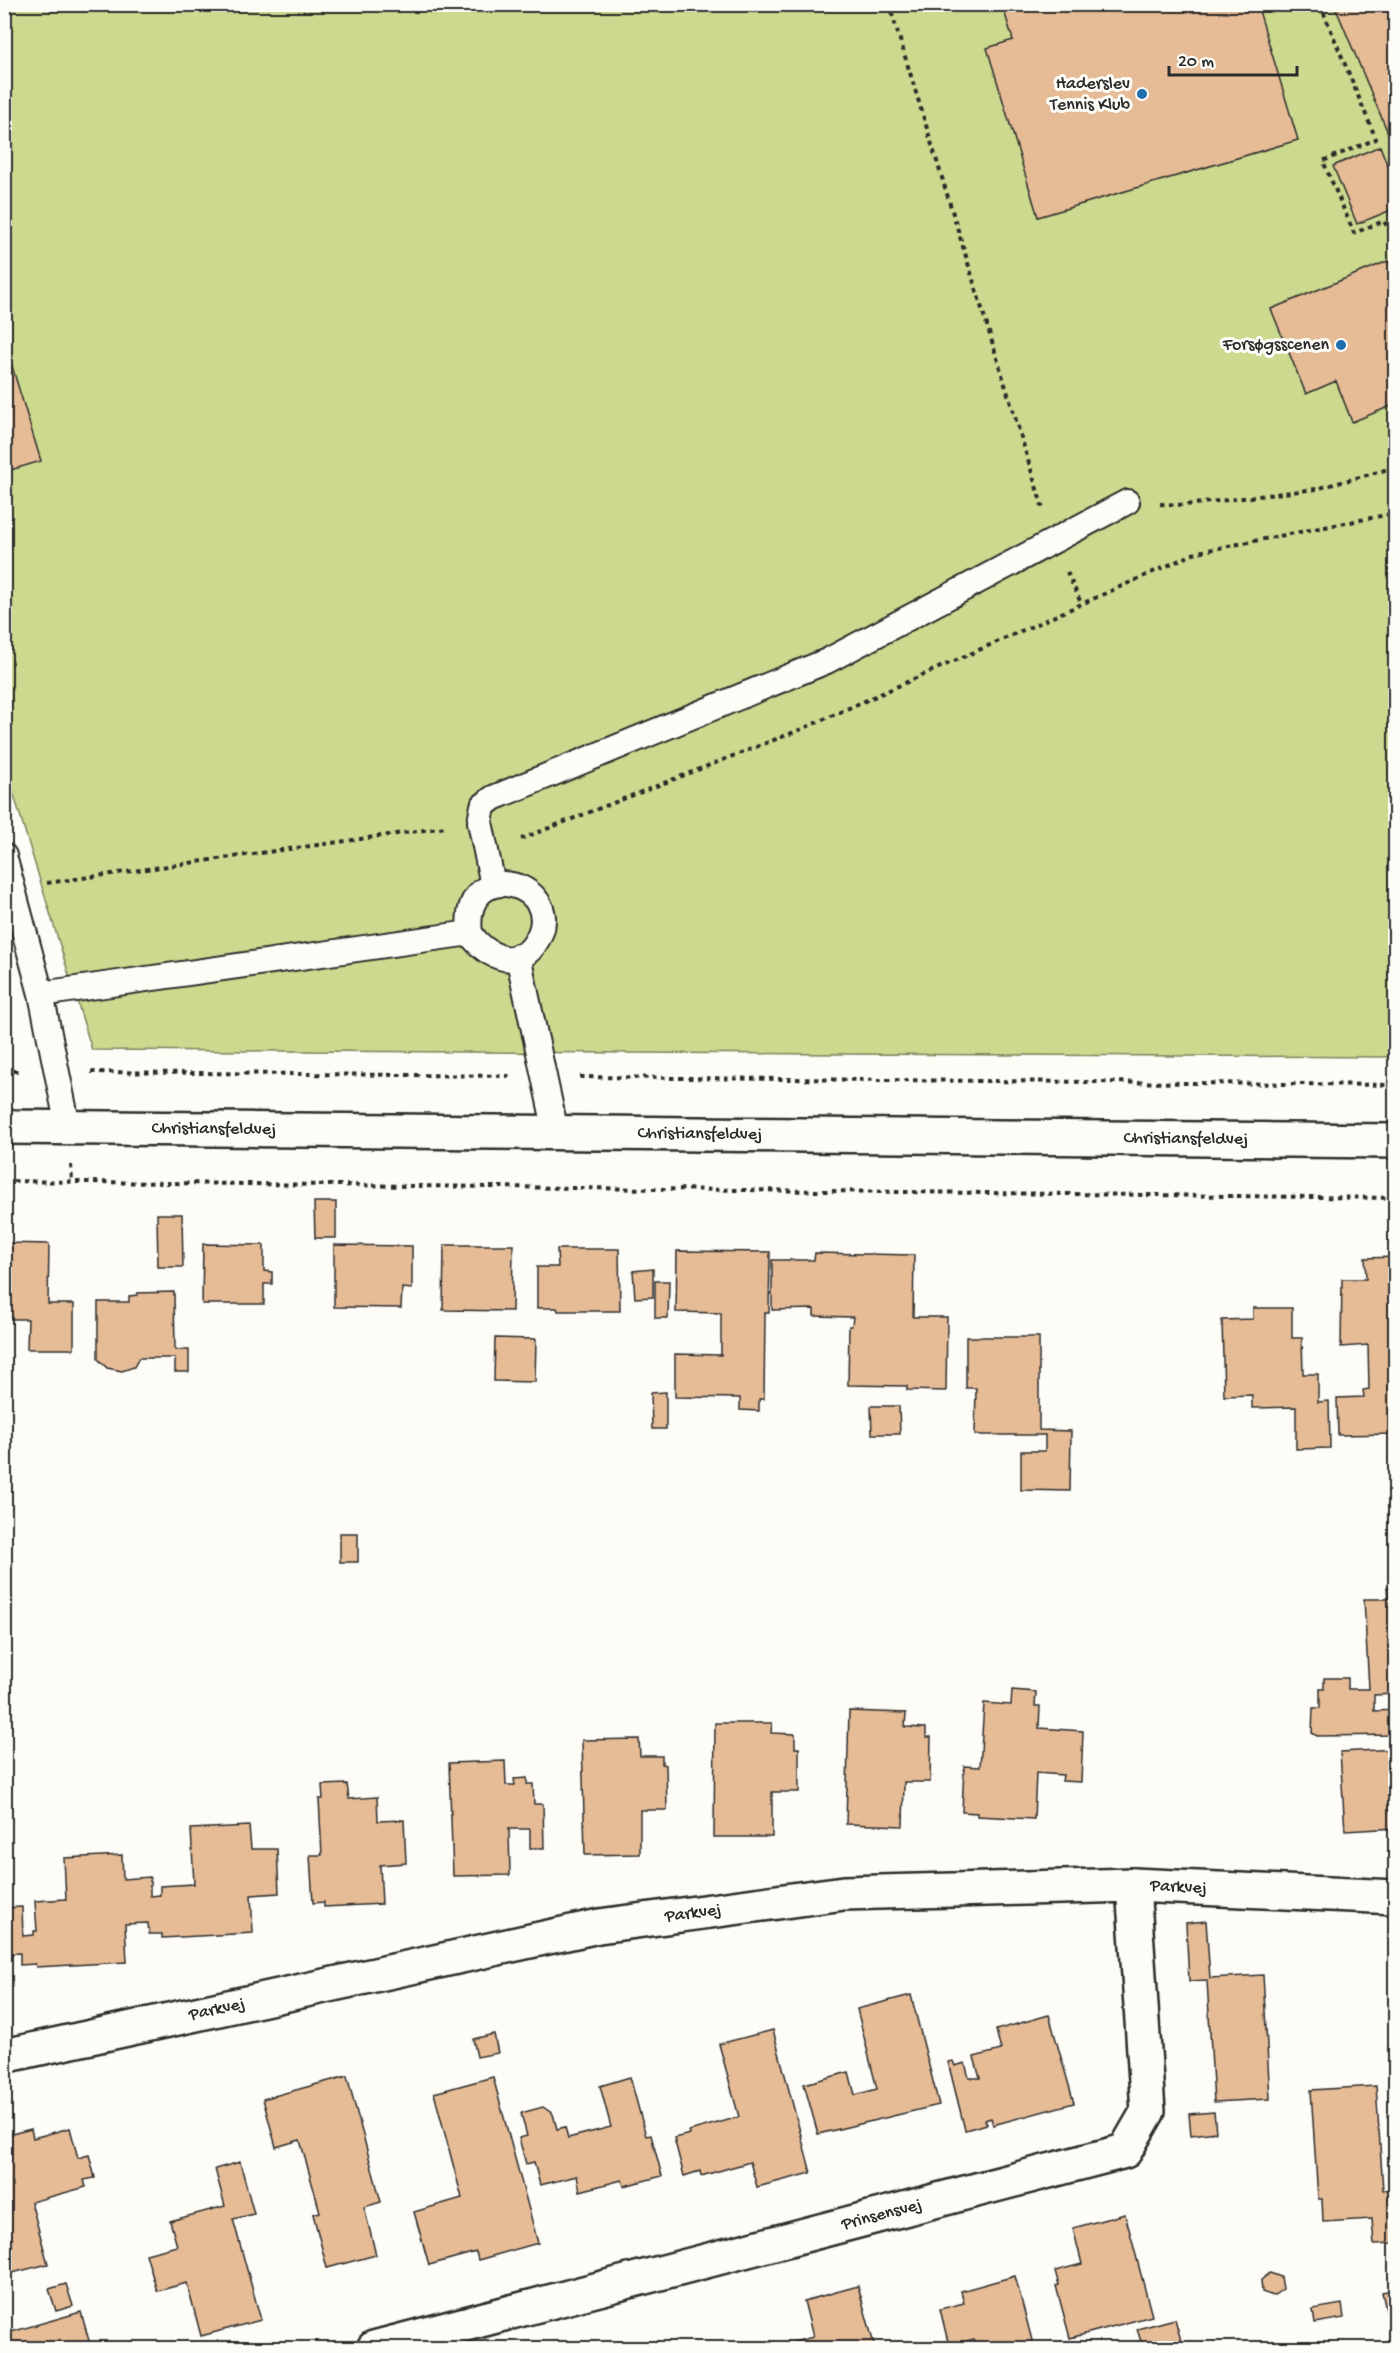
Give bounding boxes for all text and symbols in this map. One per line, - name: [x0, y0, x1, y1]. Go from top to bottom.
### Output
- scale bar: [1169, 39, 1296, 77]
- text: 20 m: [1178, 52, 1214, 73]
- place label: Haderslev Tennis Klub: [1049, 74, 1130, 116]
- marker: Haderslev Tennis Klub: [1135, 87, 1149, 101]
- place label: Forsøgsscenen: [1222, 335, 1329, 356]
- marker: Forsøgsscenen: [1334, 338, 1348, 352]
- street label: Christiansfeldvej: [152, 1118, 276, 1140]
- street label: Christiansfeldvej: [638, 1123, 762, 1145]
- street label: Christiansfeldvej: [1124, 1128, 1248, 1150]
- street label: Parkvej: [1149, 1875, 1207, 1899]
- street label: Parkvej: [663, 1899, 723, 1928]
- street label: Parkvej: [186, 1993, 247, 2026]
- street label: Prinsensvej: [838, 2194, 924, 2236]

